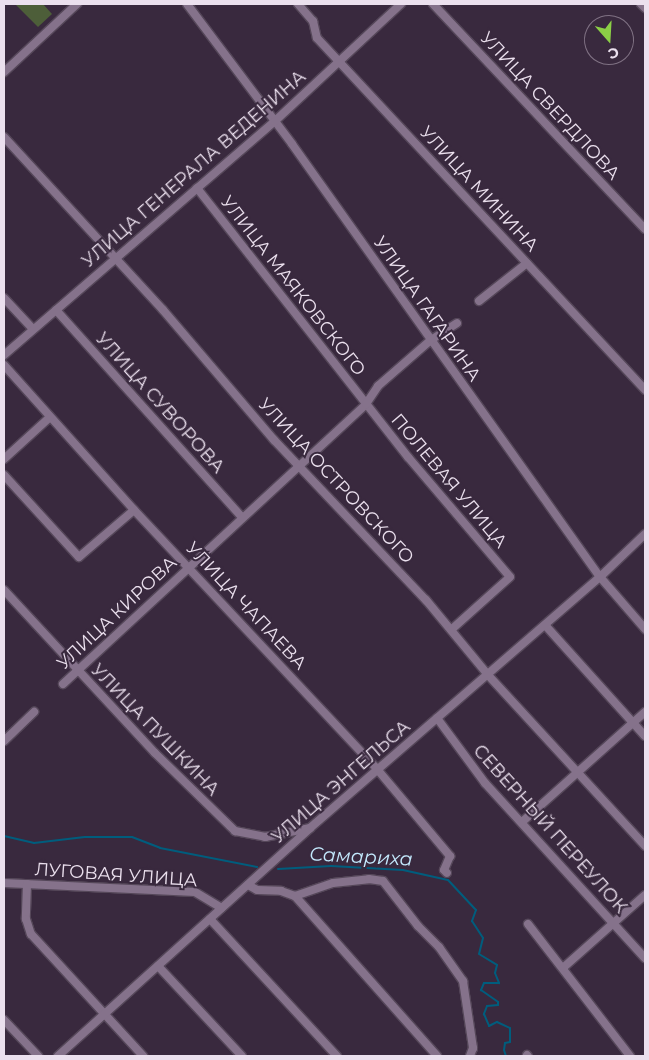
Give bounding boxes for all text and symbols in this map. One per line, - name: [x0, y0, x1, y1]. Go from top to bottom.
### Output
- north arrow: [584, 15, 634, 65]
- street label: УЛИЦА СВЕРДЛОВА: [476, 27, 624, 185]
- street label: УЛИЦА ГЕНЕРАЛА ВЕДЕНИНА: [78, 66, 310, 272]
- street label: УЛИЦА МИНИНА: [415, 122, 543, 256]
- street label: УЛИЦА МАЯКОВСКОГО: [216, 192, 370, 380]
- street label: УЛИЦА ГАГАРИНА: [369, 232, 485, 386]
- street label: УЛИЦА СУВОРОВА: [91, 328, 229, 478]
- street label: УЛИЦА ОСТРОВСКОГО: [254, 394, 418, 568]
- street label: ПОЛЕВАЯ УЛИЦА: [386, 409, 512, 553]
- street label: УЛИЦА ЧАПАЕВА: [181, 538, 311, 674]
- street label: УЛИЦА КИРОВА: [53, 552, 181, 674]
- street label: УЛИЦА ПУШКИНА: [86, 659, 224, 801]
- street label: УЛИЦА ЭНГЕЛЬСА: [267, 716, 415, 848]
- street label: СЕВЕРНЫЙ ПЕРЕУЛОК: [469, 740, 631, 918]
- water label: Самариха: [309, 843, 413, 871]
- street label: ЛУГОВАЯ УЛИЦА: [34, 859, 198, 891]

